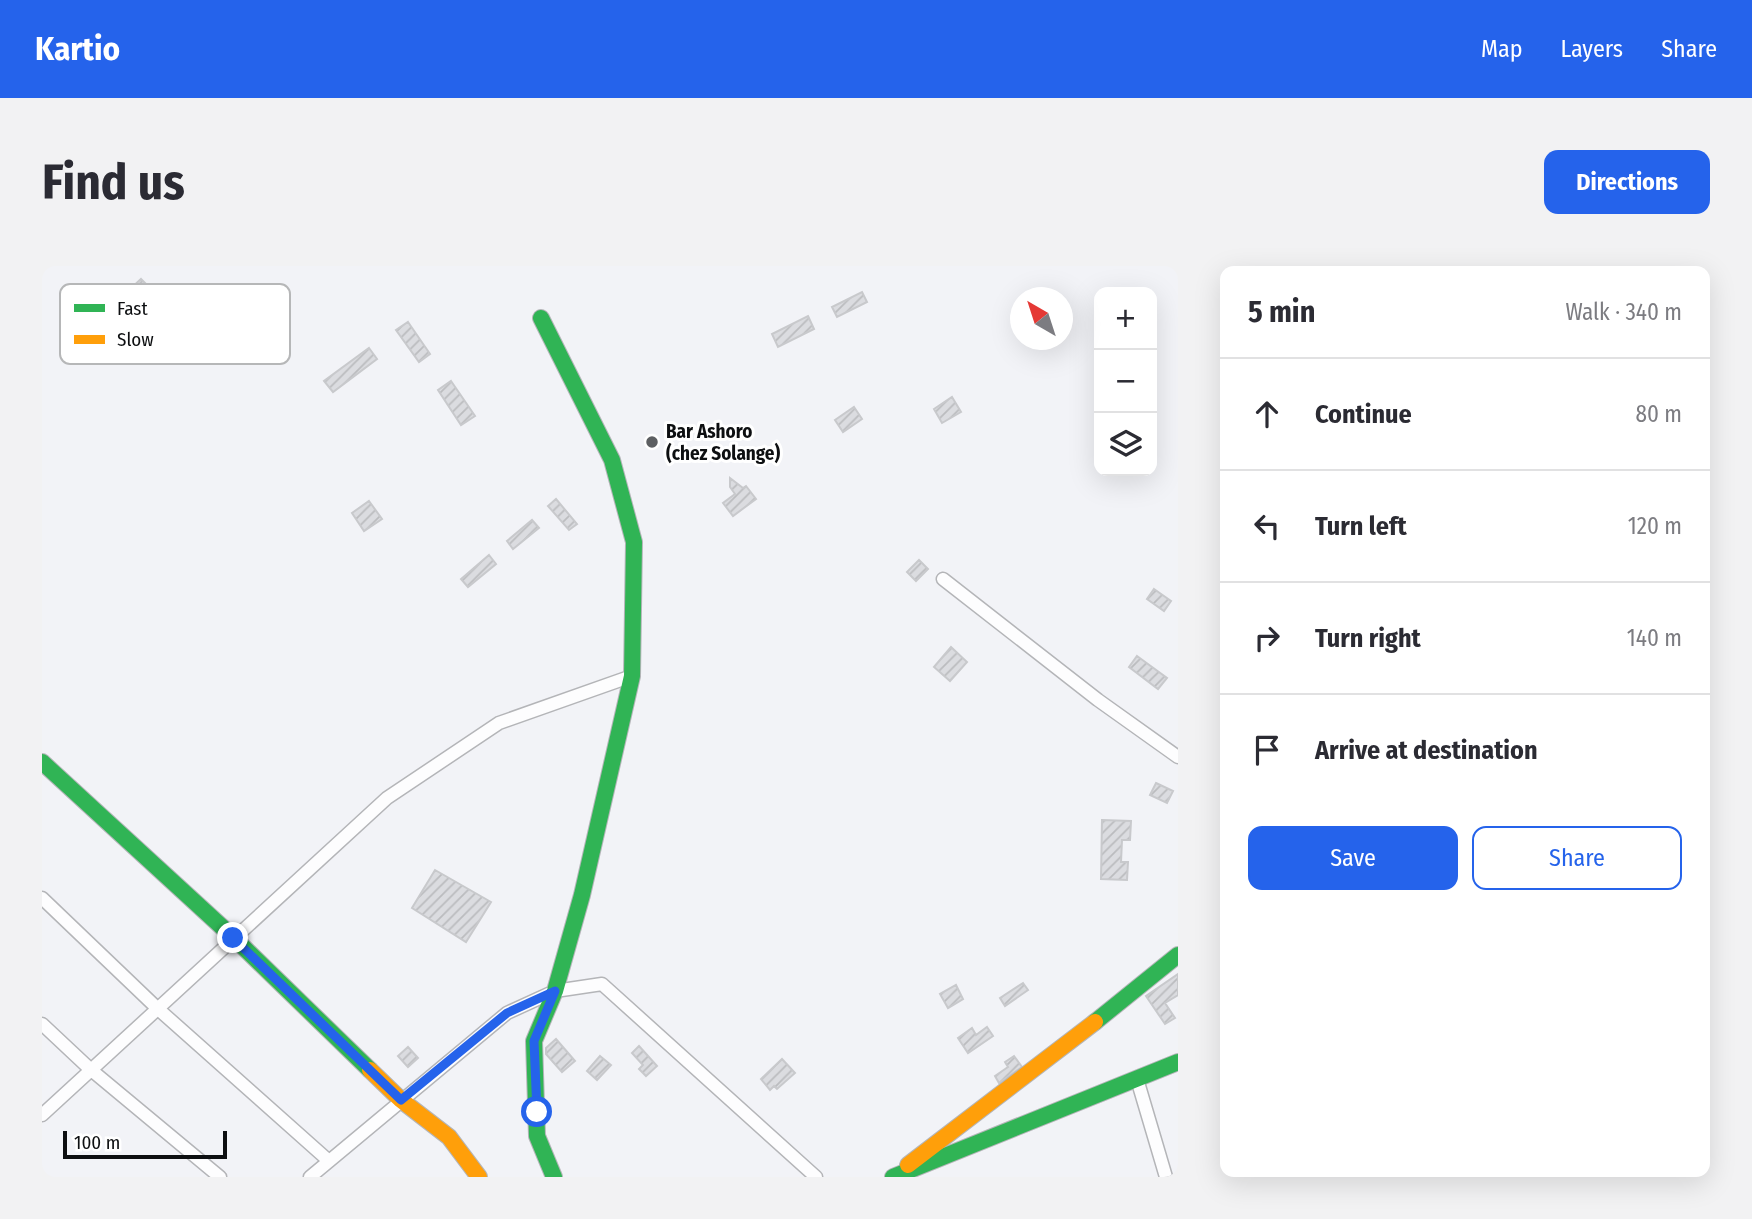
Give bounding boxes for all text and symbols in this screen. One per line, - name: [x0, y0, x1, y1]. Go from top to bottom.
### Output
- text: Kartio: [35, 29, 120, 69]
- text: Map: [1481, 35, 1523, 63]
- text: Layers: [1561, 35, 1623, 63]
- text: Share: [1661, 35, 1717, 63]
- button: Directions: [1544, 150, 1710, 214]
- text: Find us: [42, 153, 185, 212]
- legend: [60, 284, 290, 364]
- north arrow: [1010, 287, 1073, 350]
- map controls: [1094, 287, 1157, 476]
- button: +: [1094, 287, 1157, 350]
- text: 5 min: [1248, 294, 1315, 330]
- text: Fast: [117, 297, 148, 320]
- text: Walk · 340 m: [1565, 298, 1682, 326]
- text: Slow: [117, 328, 154, 351]
- button: −: [1094, 350, 1157, 413]
- icon: ahead: [1248, 395, 1286, 433]
- text: Continue: [1315, 399, 1412, 430]
- text: 80 m: [1635, 400, 1682, 428]
- button: layers: [1094, 413, 1157, 476]
- place label: Bar Ashoro (chez Solange): [666, 420, 780, 465]
- marker: Bar Ashoro (chez Solange): [644, 434, 660, 450]
- icon: left: [1248, 507, 1286, 545]
- text: Turn left: [1315, 511, 1407, 542]
- text: 120 m: [1628, 512, 1682, 540]
- icon: right: [1248, 619, 1286, 657]
- text: Turn right: [1315, 623, 1421, 654]
- text: 140 m: [1627, 624, 1682, 652]
- icon: arrive: [1248, 731, 1286, 769]
- text: Arrive at destination: [1315, 735, 1538, 766]
- button: Save: [1248, 826, 1458, 890]
- button: Share: [1472, 826, 1682, 890]
- route end: [217, 922, 248, 953]
- route start: [521, 1096, 552, 1127]
- scale bar: [63, 1128, 228, 1160]
- text: 100 m: [74, 1131, 120, 1154]

